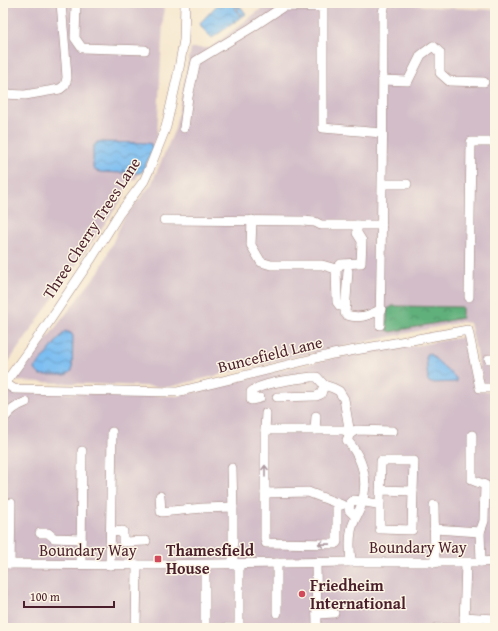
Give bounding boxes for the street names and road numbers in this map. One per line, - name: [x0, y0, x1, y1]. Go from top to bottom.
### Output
- street label: Three Cherry Trees Lane: [36, 152, 146, 304]
- street label: Buncefield Lane: [215, 329, 325, 379]
- street label: Boundary Way: [369, 535, 467, 559]
- street label: Boundary Way: [39, 538, 137, 562]

